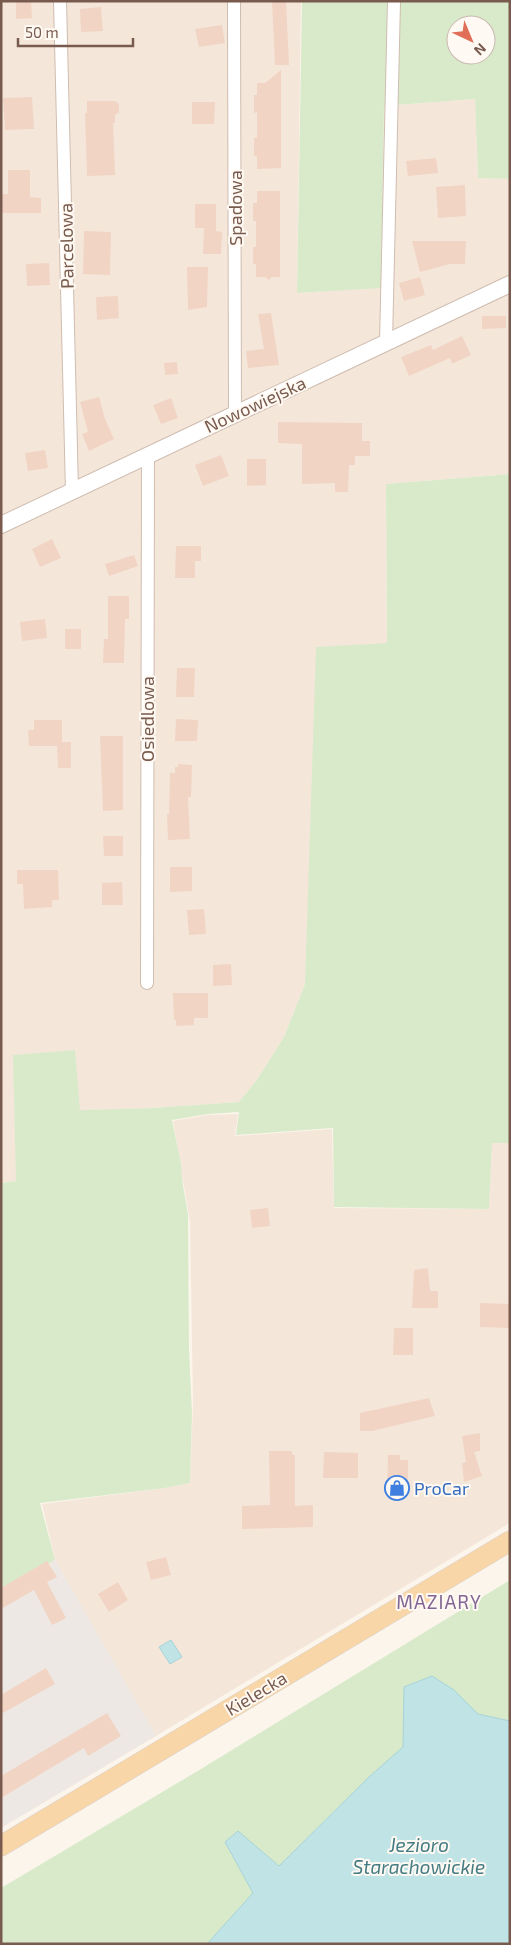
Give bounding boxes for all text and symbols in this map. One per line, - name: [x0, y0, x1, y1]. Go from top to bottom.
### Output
- scale bar: [18, 15, 132, 47]
- north arrow: [446, 15, 496, 65]
- text: 50 m: [25, 23, 59, 41]
- text: N: [471, 40, 490, 59]
- street label: Spadowa: [224, 170, 246, 246]
- street label: Parcelowa: [54, 203, 78, 289]
- street label: Nowowiejska: [201, 371, 309, 437]
- street label: Osiedlowa: [136, 676, 158, 762]
- shop icon: ProCar: [384, 1475, 410, 1501]
- place label: ProCar: [414, 1477, 469, 1499]
- district label: MAZIARY: [396, 1590, 482, 1613]
- street label: Kielecka: [221, 1666, 291, 1720]
- water label: Jezioro Starachowickie: [353, 1833, 485, 1878]

